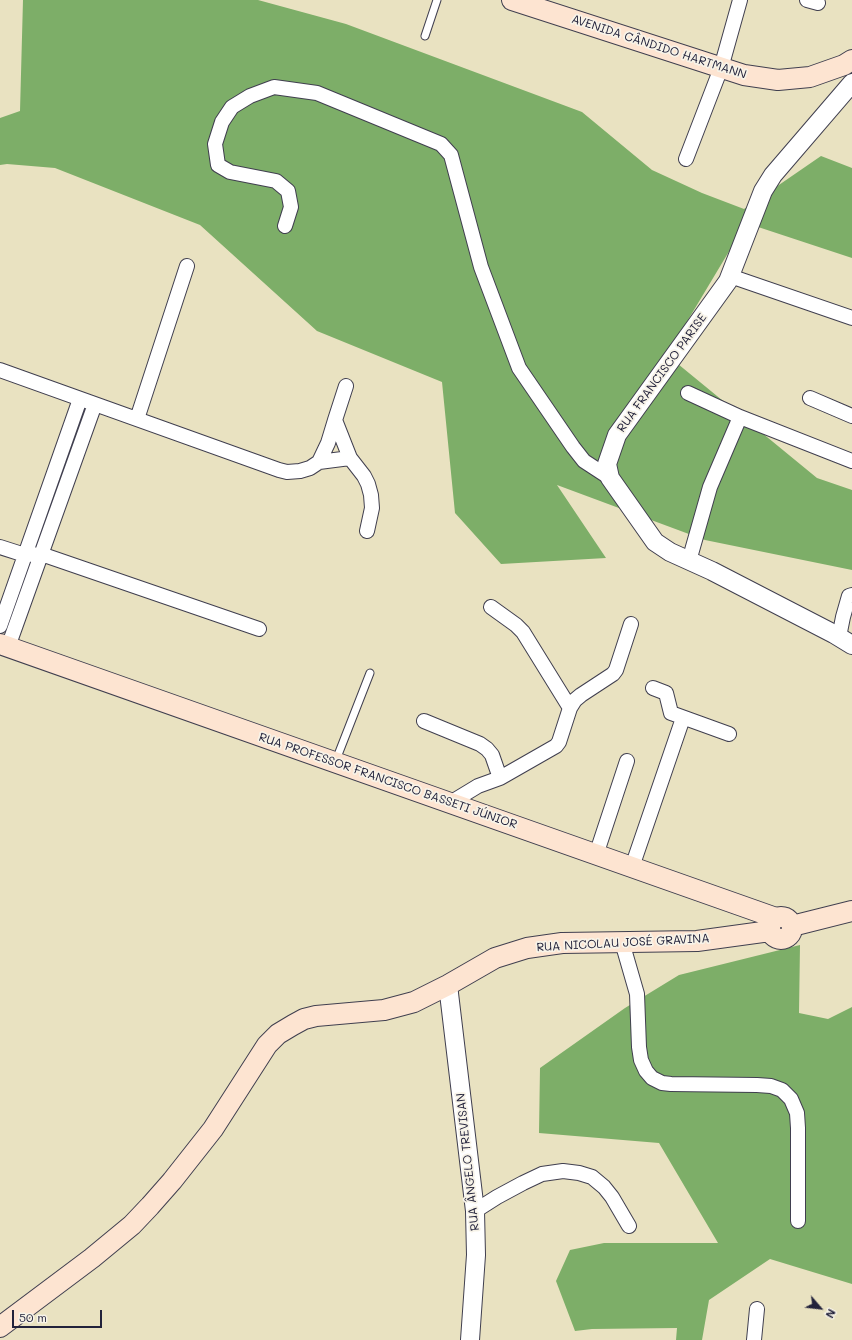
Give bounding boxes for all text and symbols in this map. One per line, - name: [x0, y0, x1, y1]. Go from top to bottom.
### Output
- street label: AVENIDA CÂNDIDO HARTMANN: [570, 12, 748, 82]
- street label: RUA FRANCISCO PARISE: [614, 311, 710, 435]
- street label: RUA PROFESSOR FRANCISCO BASSETI JÚNIOR: [257, 730, 519, 832]
- street label: RUA NICOLAU JOSÉ GRAVINA: [536, 931, 710, 955]
- street label: RUA ÂNGELO TREVISAN: [454, 1092, 482, 1232]
- north arrow: [800, 1288, 840, 1328]
- scale bar: [14, 1302, 104, 1328]
- text: N: [822, 1307, 840, 1321]
- text: 50 m: [19, 1309, 47, 1325]

